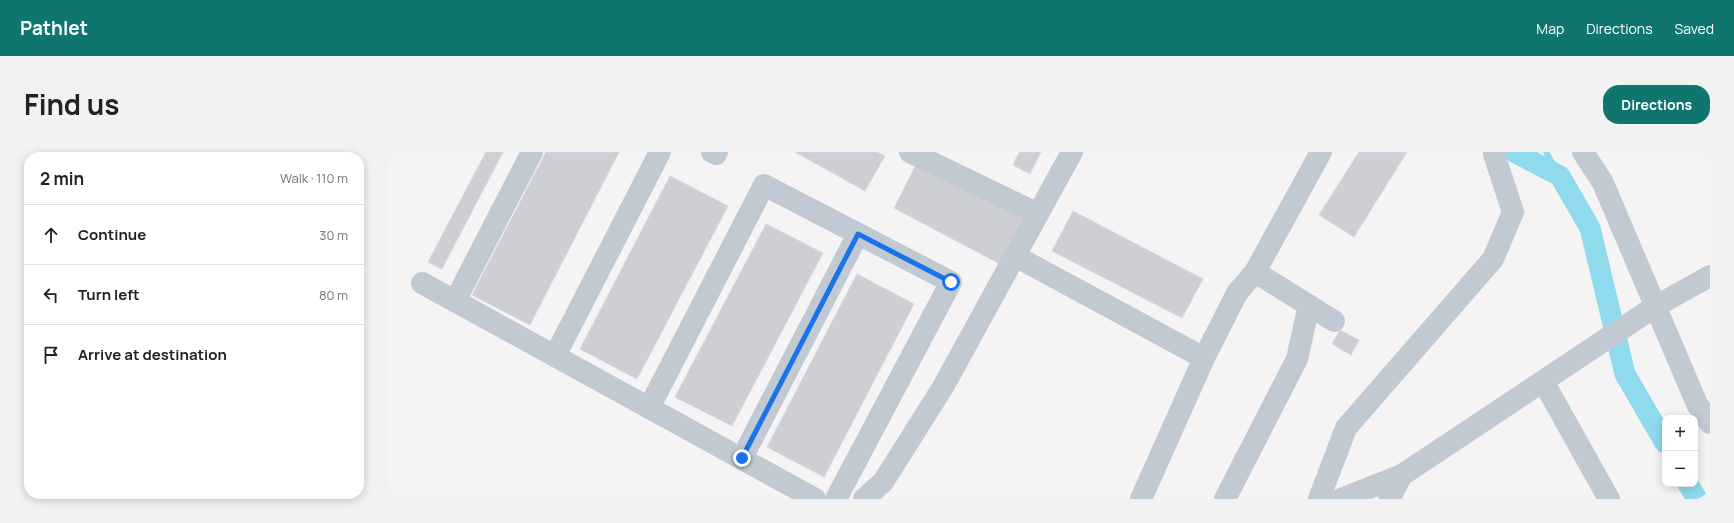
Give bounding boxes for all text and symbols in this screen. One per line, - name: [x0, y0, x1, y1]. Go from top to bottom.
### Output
- text: Pathlet: [20, 15, 88, 41]
- text: Map: [1536, 19, 1564, 38]
- text: Directions: [1586, 19, 1653, 38]
- text: Saved: [1675, 19, 1714, 38]
- text: Find us: [24, 85, 119, 123]
- button: Directions: [1603, 85, 1710, 124]
- text: 2 min: [40, 167, 84, 190]
- text: Walk · 110 m: [280, 169, 348, 187]
- icon: ahead: [40, 224, 62, 246]
- text: Continue: [78, 224, 146, 245]
- text: 30 m: [319, 226, 348, 244]
- route start: [942, 273, 960, 291]
- icon: left: [40, 284, 62, 306]
- text: Turn left: [78, 284, 140, 305]
- text: 80 m: [319, 286, 348, 304]
- icon: arrive: [40, 344, 62, 366]
- text: Arrive at destination: [78, 344, 227, 365]
- map controls: [1662, 415, 1698, 487]
- button: +: [1662, 415, 1698, 451]
- route end: [733, 449, 751, 467]
- button: −: [1662, 451, 1698, 487]

